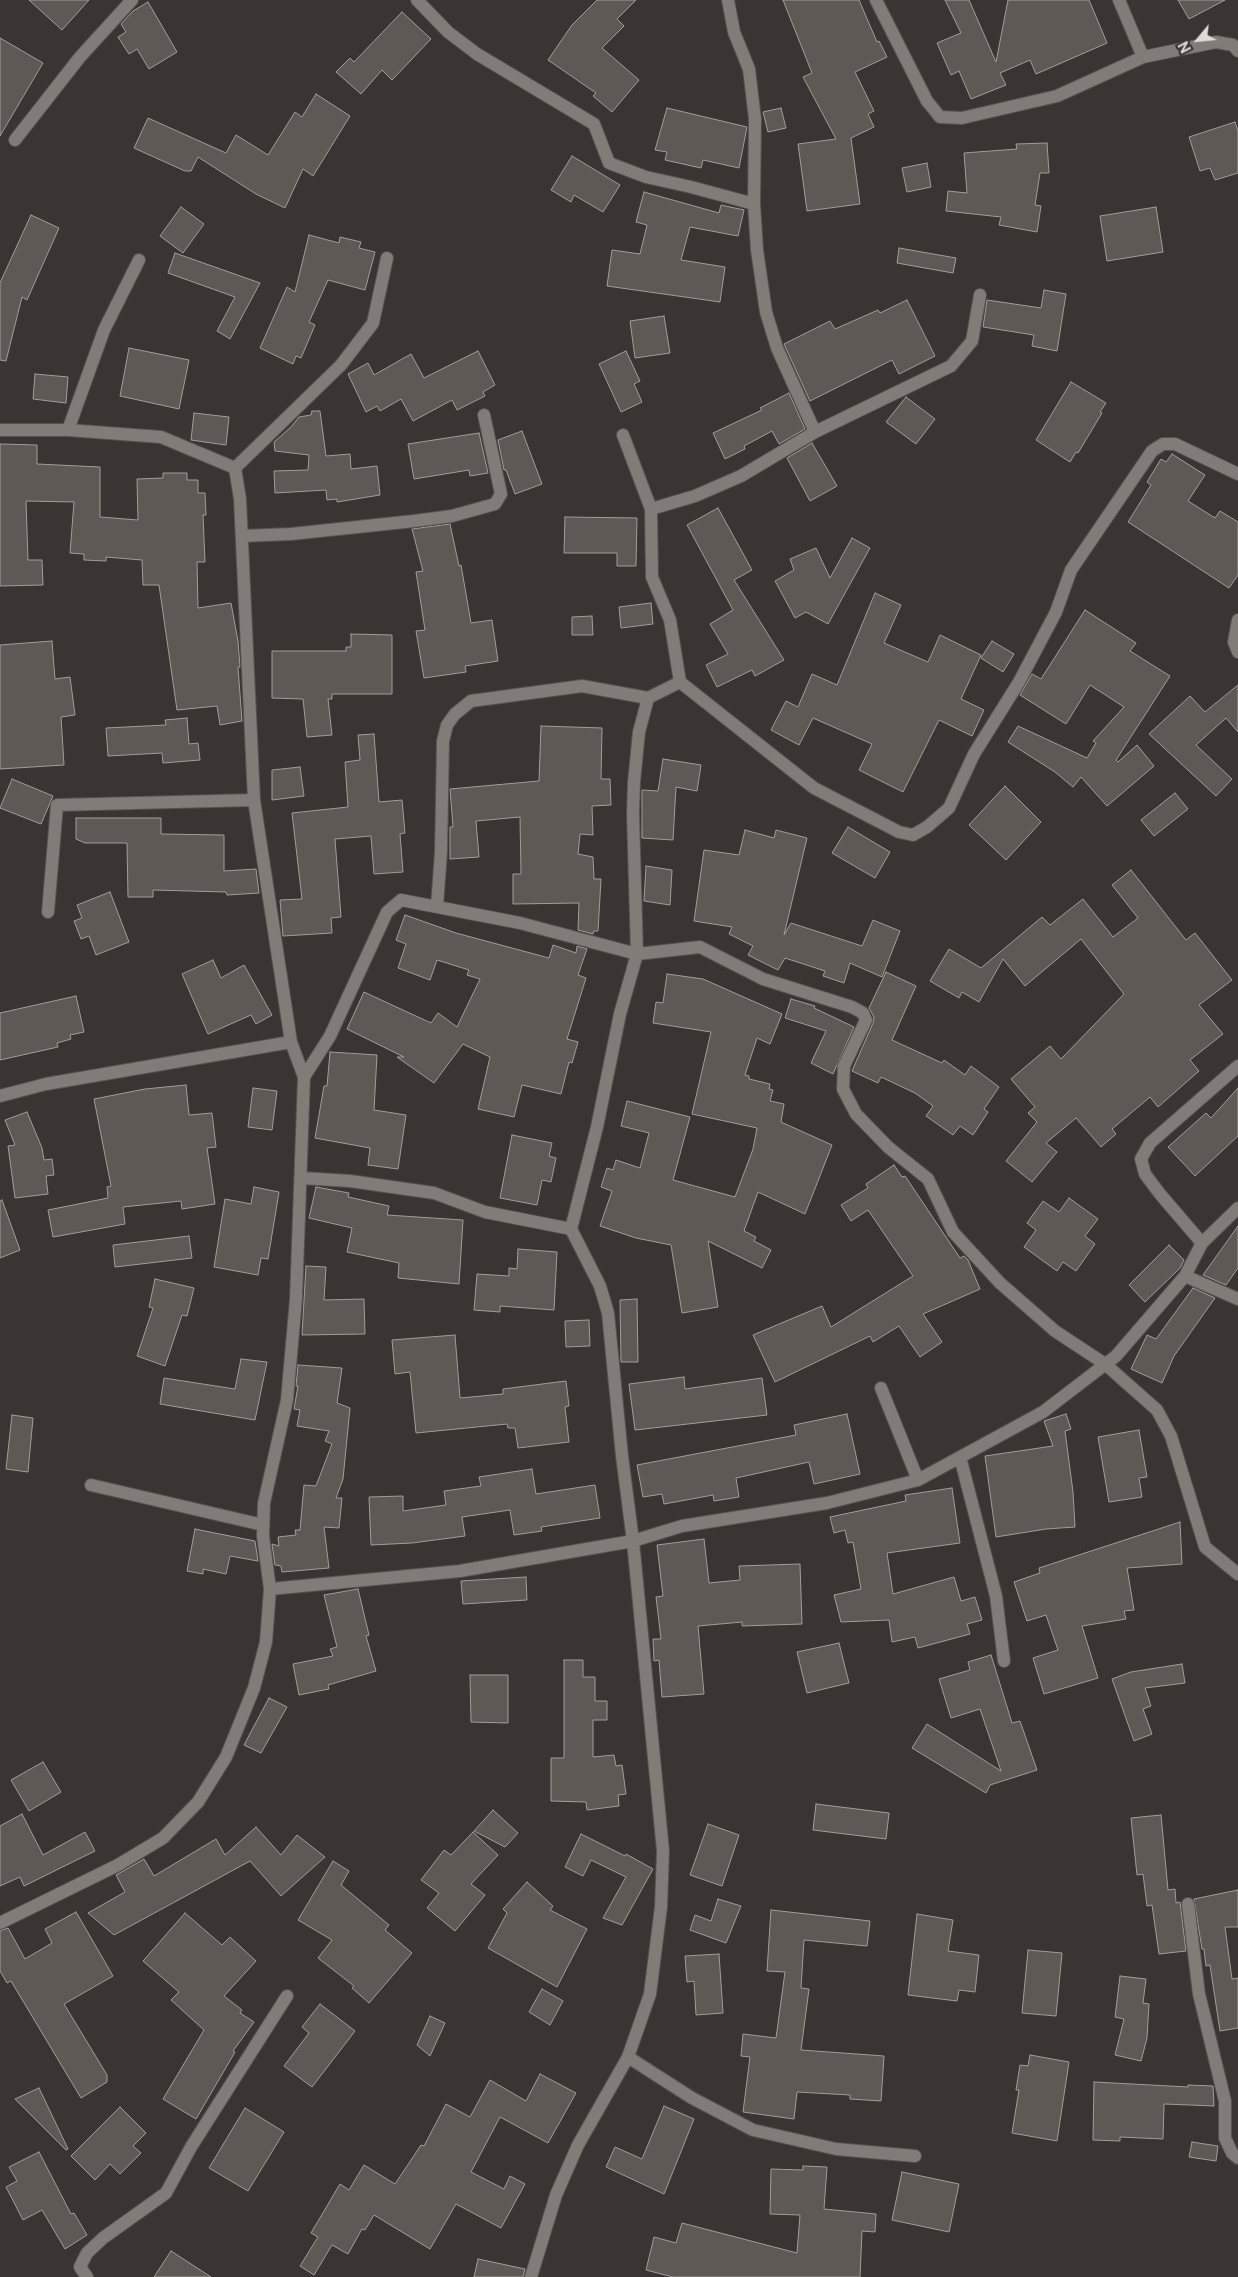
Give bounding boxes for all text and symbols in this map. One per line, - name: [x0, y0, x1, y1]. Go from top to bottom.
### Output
- north arrow: [1173, 15, 1223, 65]
- text: N: [1175, 38, 1194, 56]

